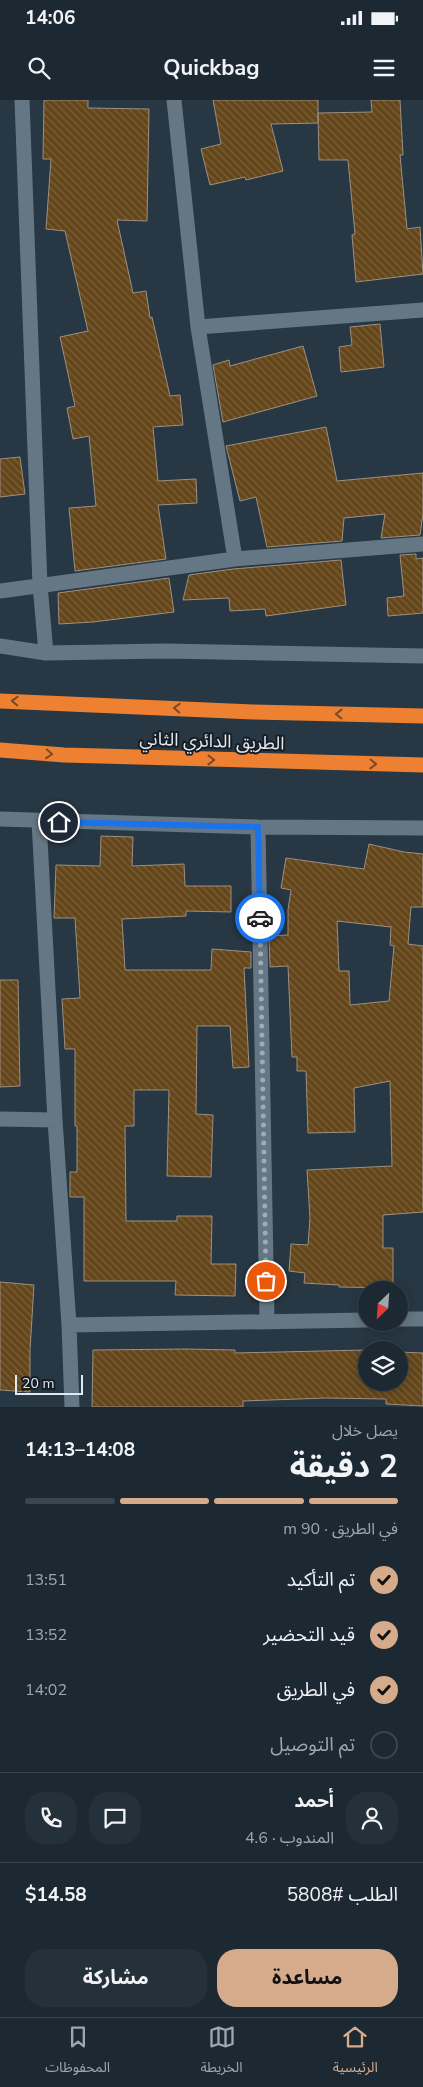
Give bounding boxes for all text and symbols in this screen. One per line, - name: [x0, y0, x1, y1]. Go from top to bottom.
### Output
- text: 14:06: [25, 5, 75, 31]
- text: Quickbag: [163, 53, 260, 83]
- icon: search: [25, 54, 53, 82]
- icon: menu: [370, 54, 398, 82]
- one-way arrow: [10, 696, 18, 706]
- one-way arrow: [173, 703, 181, 714]
- one-way arrow: [335, 709, 343, 719]
- street label: الطريق الدائري الثاني: [139, 726, 285, 757]
- one-way arrow: [45, 748, 53, 759]
- one-way arrow: [208, 755, 215, 765]
- one-way arrow: [370, 759, 378, 769]
- pin: [38, 801, 80, 843]
- icon: home: [45, 808, 73, 836]
- courier: [235, 893, 285, 943]
- icon: car: [246, 904, 274, 932]
- pin: [245, 1260, 287, 1302]
- icon: bag: [252, 1267, 280, 1295]
- north arrow: [358, 1281, 408, 1331]
- map controls: [358, 1281, 408, 1391]
- button: layers: [358, 1341, 408, 1391]
- scale bar: [15, 1372, 82, 1395]
- text: 20 m: [22, 1374, 54, 1393]
- text: يصل خلال: [332, 1420, 398, 1442]
- text: 14:08–14:13: [25, 1437, 135, 1463]
- text: 2 دقيقة: [290, 1445, 398, 1488]
- text: في الطريق · 90 m: [283, 1518, 398, 1540]
- icon: check: [370, 1566, 398, 1594]
- text: تم التأكيد: [287, 1567, 355, 1593]
- text: 13:51: [25, 1569, 67, 1591]
- icon: check: [370, 1621, 398, 1649]
- text: قيد التحضير: [263, 1622, 355, 1648]
- text: 13:52: [25, 1624, 67, 1646]
- icon: check: [370, 1676, 398, 1704]
- text: في الطريق: [277, 1677, 355, 1703]
- text: 14:02: [25, 1679, 67, 1701]
- text: تم التوصيل: [270, 1732, 355, 1758]
- text: أحمد: [294, 1788, 334, 1814]
- button: phone: [25, 1792, 77, 1844]
- button: chat: [89, 1792, 141, 1844]
- button: person: [346, 1792, 398, 1844]
- text: المندوب · 4.6: [245, 1827, 334, 1849]
- text: $14.58: [25, 1882, 87, 1908]
- text: الطلب #5808: [287, 1882, 398, 1908]
- button: مشاركة: [25, 1949, 207, 2007]
- button: مساعدة: [217, 1949, 398, 2007]
- tab: المحفوظات: [45, 2023, 110, 2082]
- tab: الخريطة: [201, 2023, 242, 2082]
- tab: الرئيسية: [333, 2023, 378, 2082]

